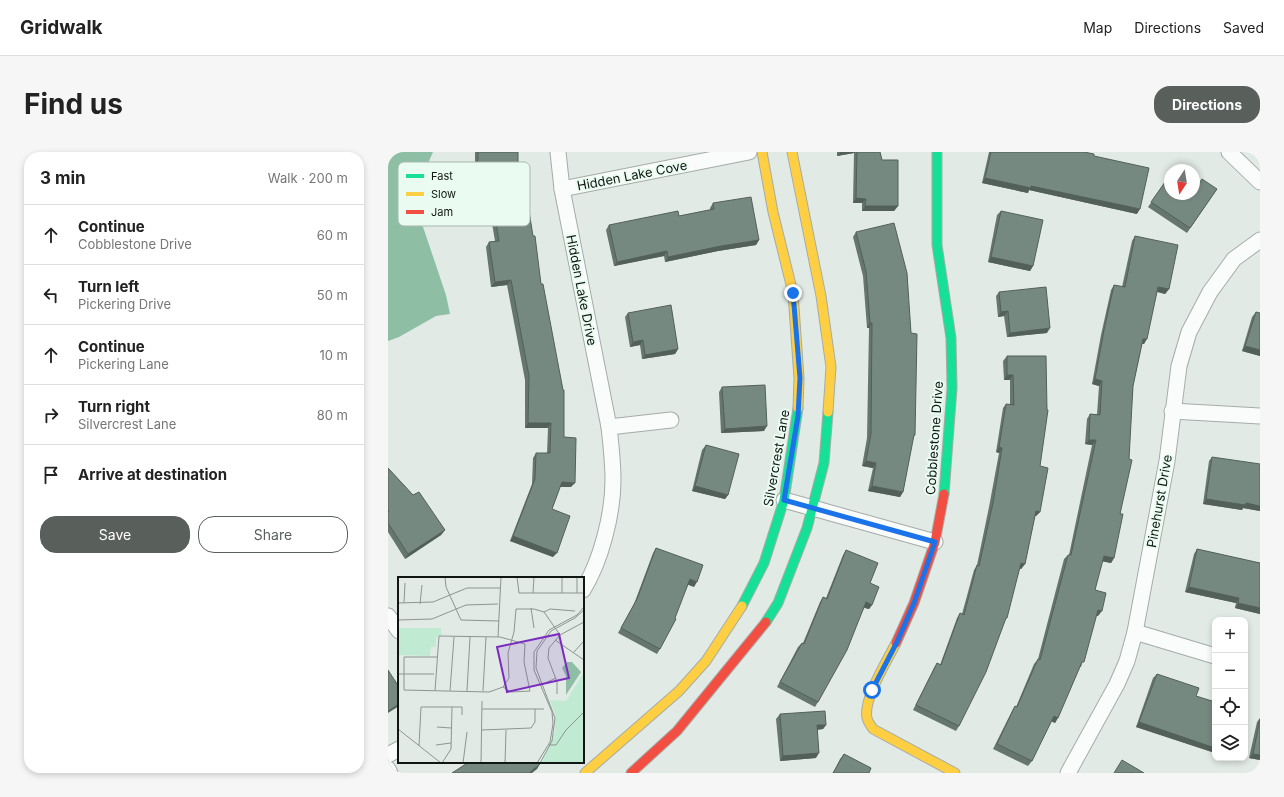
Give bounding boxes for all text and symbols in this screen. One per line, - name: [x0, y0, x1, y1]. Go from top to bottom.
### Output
- text: Gridwalk: [20, 16, 103, 39]
- text: Map: [1083, 19, 1112, 36]
- text: Directions: [1134, 19, 1201, 36]
- text: Saved: [1223, 19, 1264, 36]
- button: Directions: [1154, 86, 1260, 123]
- text: Find us: [24, 87, 123, 121]
- street label: Hidden Lake Cove: [575, 156, 689, 194]
- legend: [398, 162, 530, 226]
- north arrow: [1164, 164, 1200, 200]
- text: 3 min: [40, 168, 86, 188]
- text: Fast: [431, 169, 453, 183]
- text: Walk · 200 m: [268, 170, 348, 186]
- text: Slow: [431, 187, 456, 201]
- text: Jam: [431, 205, 453, 219]
- text: Continue: [78, 217, 145, 236]
- icon: ahead: [40, 224, 62, 246]
- text: 60 m: [317, 227, 348, 243]
- street label: Hidden Lake Drive: [563, 233, 601, 347]
- text: Cobblestone Drive: [78, 236, 192, 252]
- text: Turn left: [78, 277, 139, 296]
- icon: left: [40, 284, 62, 306]
- route end: [784, 284, 802, 302]
- text: 50 m: [317, 287, 348, 303]
- text: Pickering Drive: [78, 296, 171, 312]
- text: Continue: [78, 337, 145, 356]
- icon: ahead: [40, 344, 62, 366]
- text: 10 m: [319, 347, 348, 363]
- text: Pickering Lane: [78, 356, 169, 372]
- street label: Cobblestone Drive: [922, 381, 946, 495]
- text: Turn right: [78, 397, 150, 416]
- icon: right: [40, 404, 62, 426]
- text: 80 m: [317, 407, 348, 423]
- street label: Silvercrest Lane: [760, 408, 792, 508]
- text: Silvercrest Lane: [78, 416, 176, 432]
- street label: Pinehurst Drive: [1143, 453, 1175, 549]
- icon: arrive: [40, 464, 62, 486]
- text: Arrive at destination: [78, 465, 227, 484]
- button: Save: [40, 516, 190, 553]
- button: Share: [198, 516, 348, 553]
- inset map: [398, 577, 584, 763]
- map controls: [1212, 617, 1248, 761]
- button: +: [1212, 617, 1248, 653]
- button: −: [1212, 653, 1248, 689]
- route start: [863, 681, 881, 699]
- button: locate: [1212, 689, 1248, 725]
- button: layers: [1212, 725, 1248, 761]

